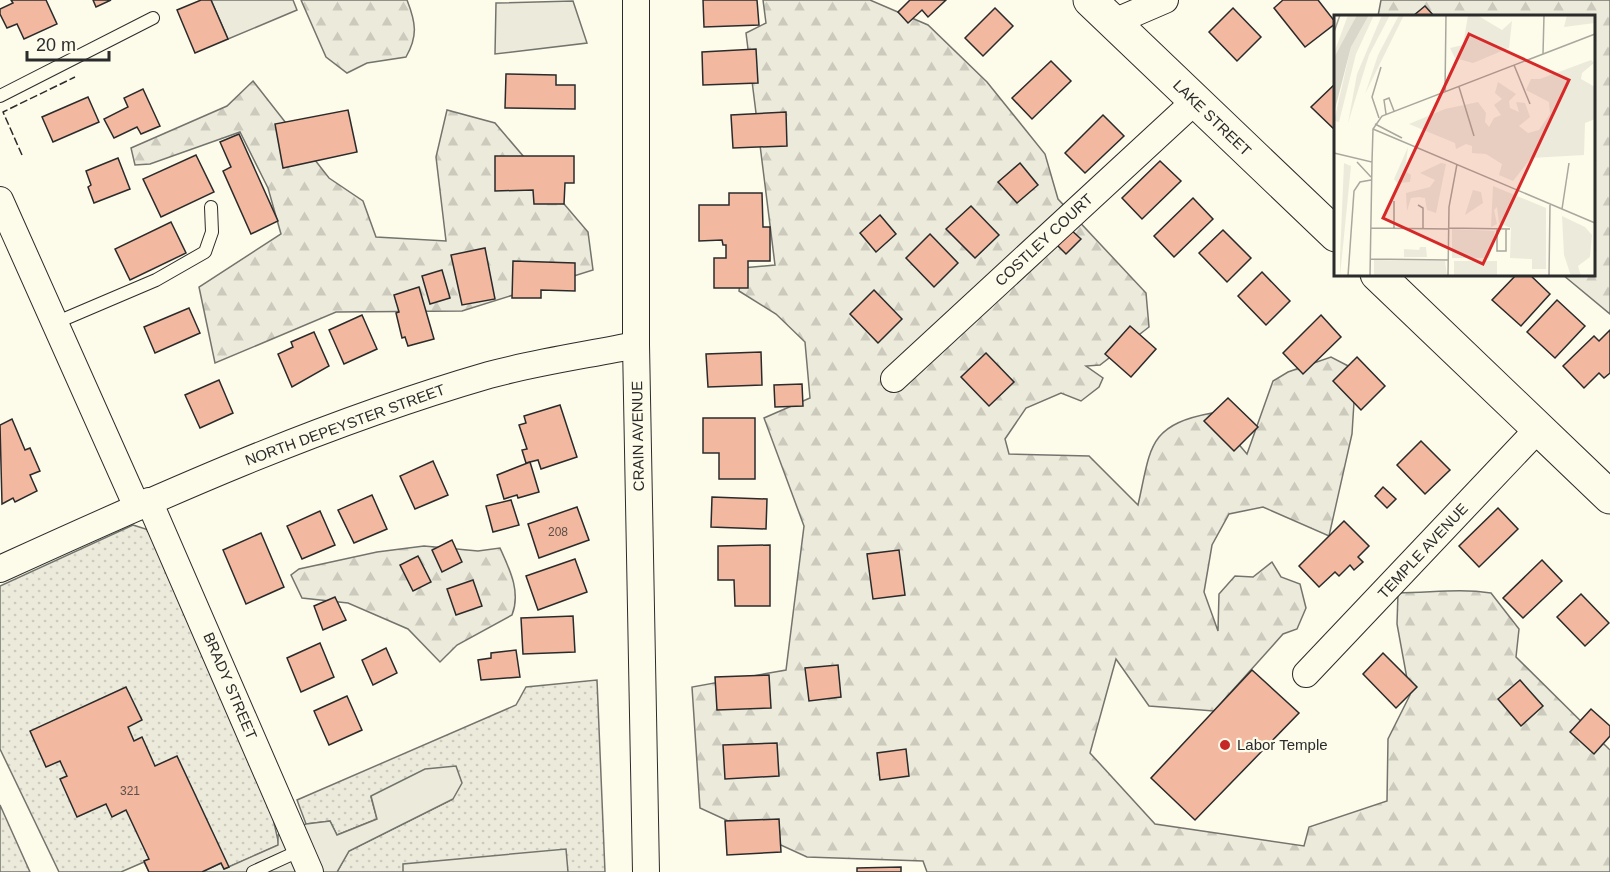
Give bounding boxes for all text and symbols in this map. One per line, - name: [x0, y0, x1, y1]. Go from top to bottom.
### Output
- inset map: [1334, 15, 1595, 276]
- scale bar: [27, 24, 110, 62]
- text: 20 m: [36, 35, 76, 55]
- street label: LAKE STREET: [1170, 76, 1255, 159]
- street label: COSTLEY COURT: [991, 190, 1096, 289]
- street label: NORTH DEPEYSTER STREET: [243, 380, 447, 469]
- street label: CRAIN AVENUE: [628, 381, 647, 491]
- street label: TEMPLE AVENUE: [1374, 500, 1471, 602]
- house number: 208: [548, 525, 568, 539]
- street label: BRADY STREET: [200, 630, 261, 742]
- place label: Labor Temple: [1237, 736, 1328, 753]
- marker: Labor Temple: [1218, 738, 1232, 752]
- house number: 321: [120, 784, 140, 798]

